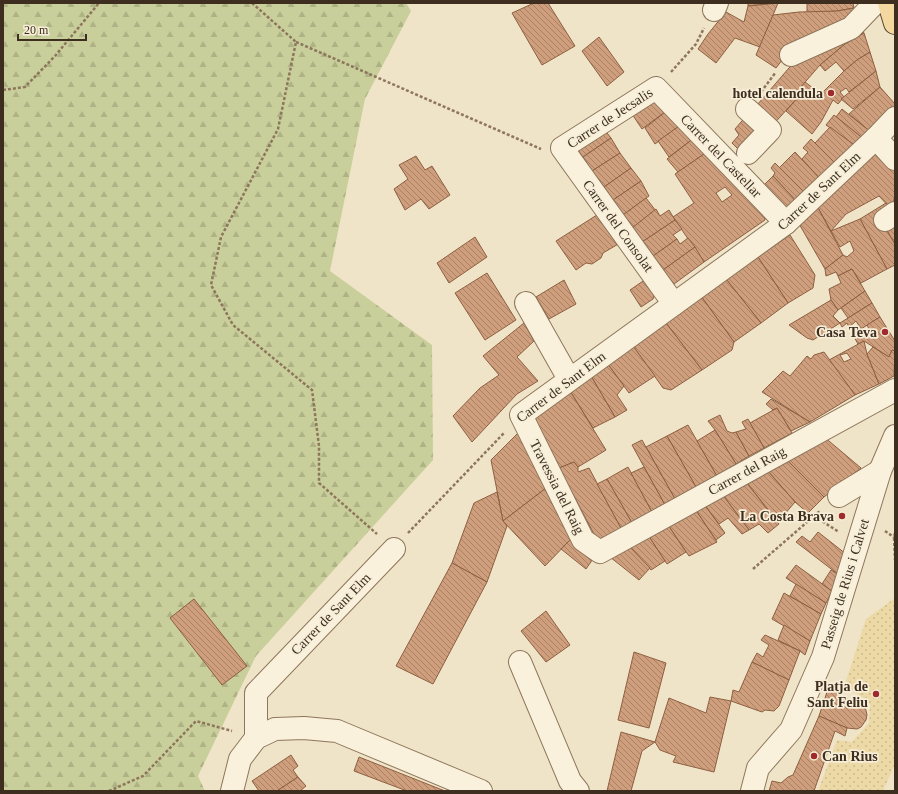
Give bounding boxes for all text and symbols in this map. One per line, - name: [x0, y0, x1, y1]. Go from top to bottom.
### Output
- scale bar: [18, 16, 86, 42]
- text: 20 m: [24, 23, 49, 37]
- street label: Carrer de Jecsalis: [565, 85, 655, 151]
- place label: hotel calendula: [732, 86, 823, 101]
- marker: hotel calendula: [826, 88, 836, 98]
- street label: Carrer del Castellar: [678, 111, 765, 201]
- street label: Carrer de Sant Elm: [775, 149, 864, 233]
- street label: Carrer del Consolat: [580, 177, 656, 275]
- place label: Casa Teva: [816, 325, 877, 340]
- marker: Casa Teva: [880, 327, 890, 337]
- street label: Carrer de Sant Elm: [513, 349, 609, 425]
- street label: Travessia del Raig: [527, 437, 587, 537]
- street label: Carrer del Raig: [706, 444, 788, 498]
- place label: La Costa Brava: [740, 509, 834, 524]
- marker: La Costa Brava: [837, 511, 847, 521]
- street label: Passeig de Rius i Calvet: [818, 517, 872, 651]
- street label: Carrer de Sant Elm: [288, 570, 374, 658]
- place label: Platja de Sant Feliu: [807, 679, 868, 710]
- marker: Platja de Sant Feliu: [871, 689, 881, 699]
- place label: Can Rius: [822, 749, 878, 764]
- marker: Can Rius: [809, 751, 819, 761]

